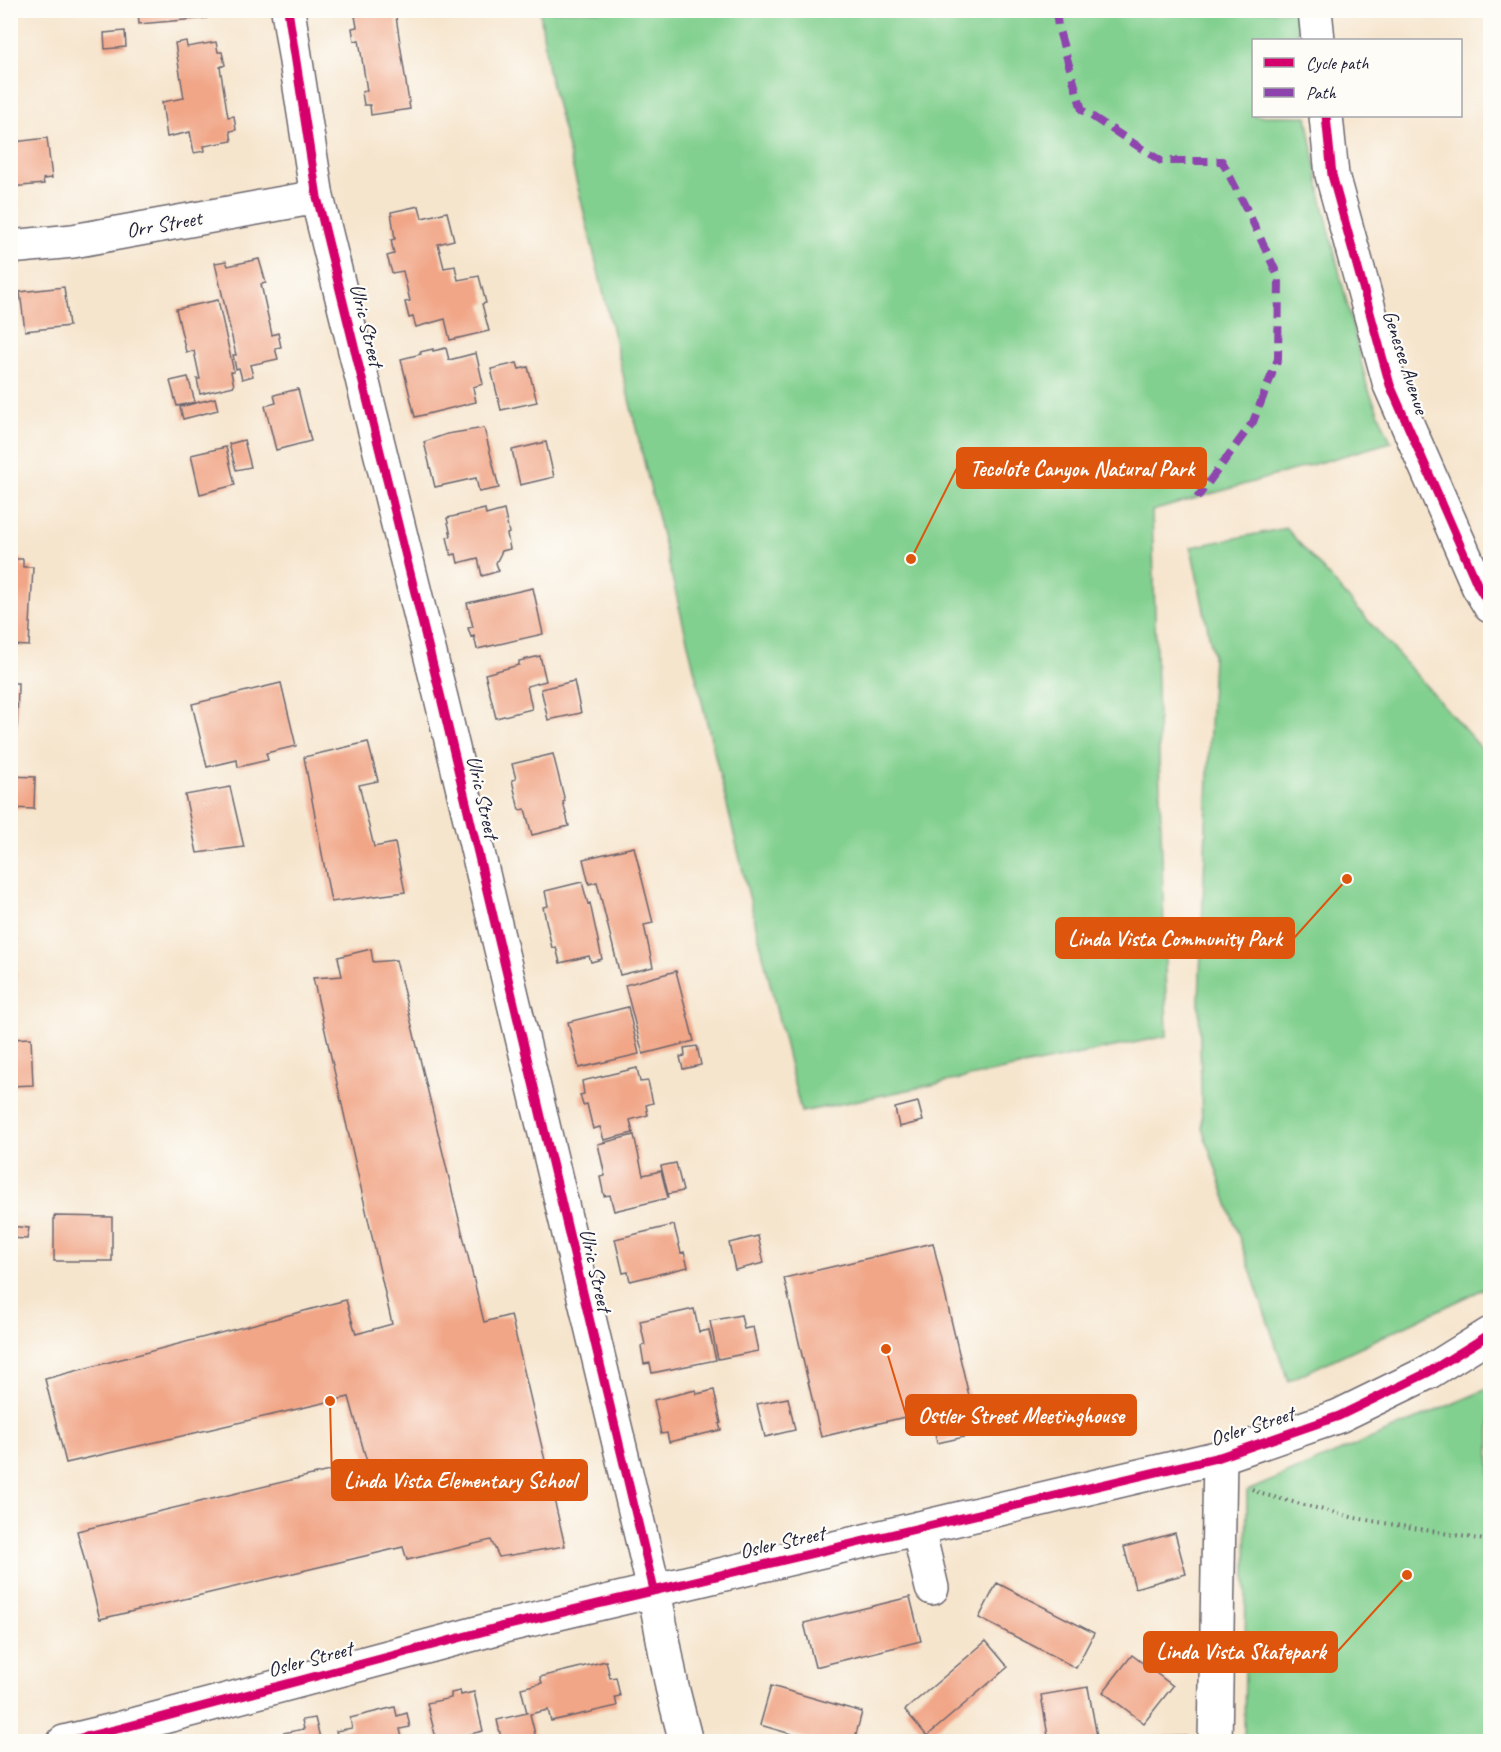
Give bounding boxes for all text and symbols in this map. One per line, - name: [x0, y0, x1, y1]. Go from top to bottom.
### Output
- legend: [1252, 39, 1462, 117]
- text: Cycle path: [1306, 52, 1369, 74]
- text: Path: [1306, 82, 1336, 104]
- street label: Orr Street: [124, 204, 206, 243]
- street label: Ulric Street: [344, 281, 391, 372]
- street label: Genesee Avenue: [1377, 307, 1436, 419]
- callout: Tecolote Canyon Natural Park: [957, 448, 1206, 488]
- text: Tecolote Canyon Natural Park: [970, 455, 1196, 483]
- street label: Ulric Street: [461, 753, 506, 844]
- callout: Linda Vista Community Park: [1056, 918, 1294, 958]
- text: Linda Vista Community Park: [1068, 925, 1284, 953]
- street label: Ulric Street: [574, 1226, 619, 1317]
- callout: Ostler Street Meetinghouse: [906, 1395, 1136, 1435]
- street label: Osler Street: [1207, 1399, 1300, 1452]
- text: Ostler Street Meetinghouse: [918, 1402, 1126, 1430]
- callout: Linda Vista Elementary School: [332, 1460, 587, 1500]
- text: Linda Vista Elementary School: [344, 1467, 580, 1495]
- street label: Osler Street: [737, 1519, 830, 1564]
- callout: Linda Vista Skatepark: [1144, 1632, 1337, 1672]
- street label: Osler Street: [265, 1634, 358, 1683]
- text: Linda Vista Skatepark: [1156, 1638, 1327, 1666]

